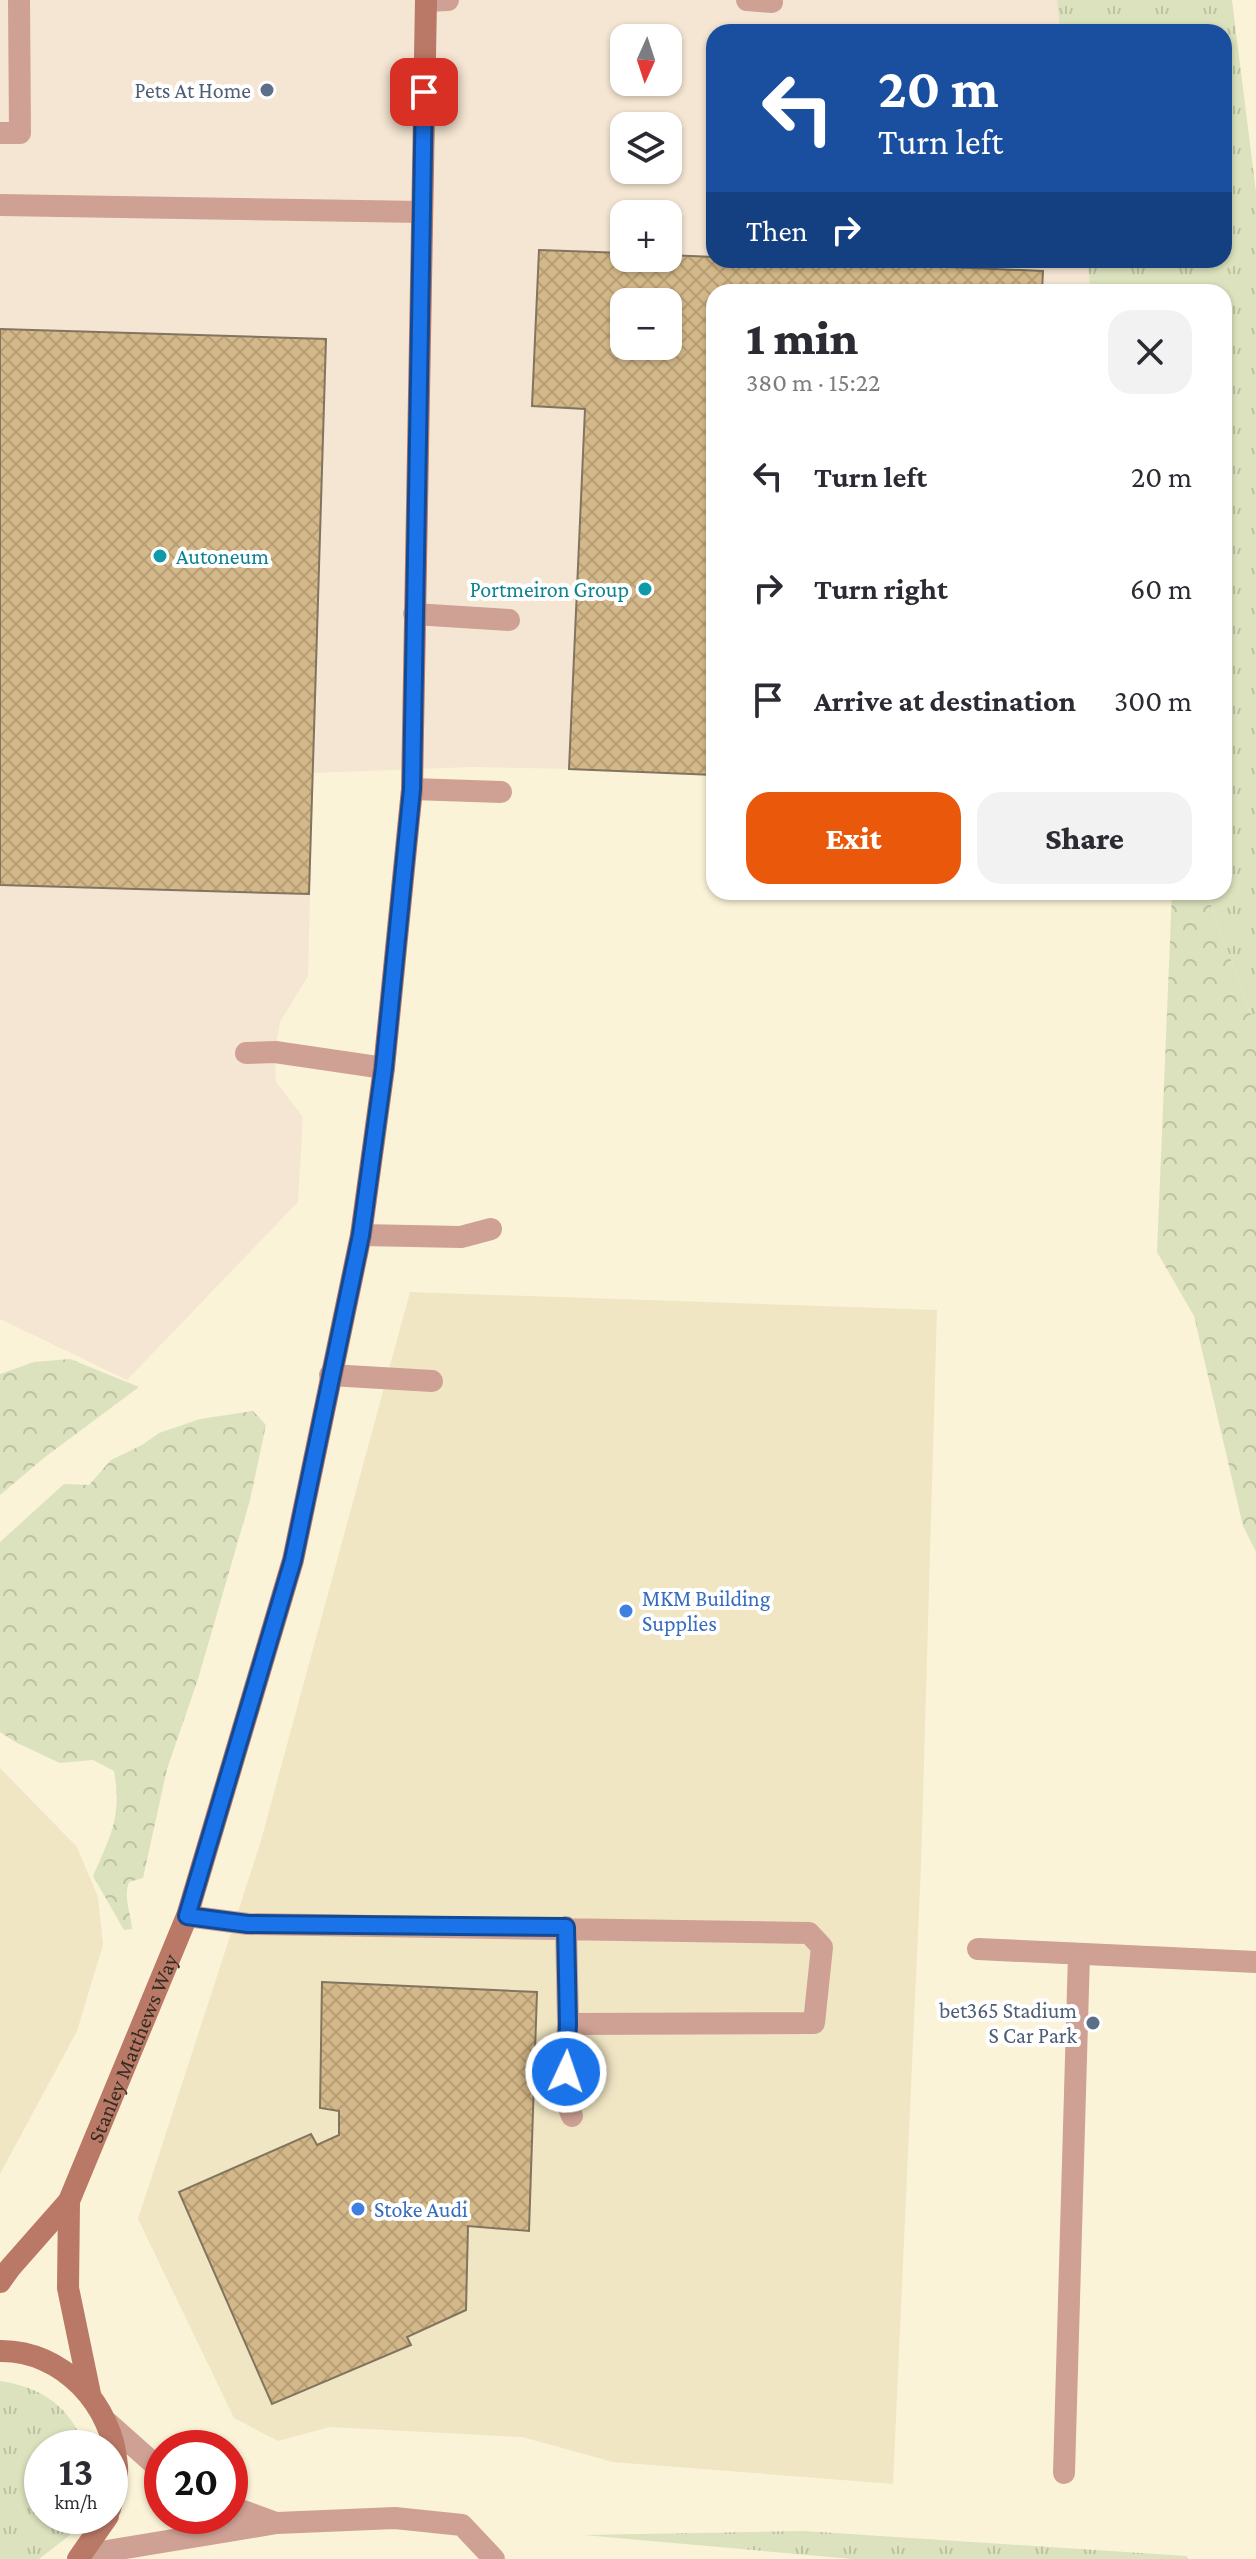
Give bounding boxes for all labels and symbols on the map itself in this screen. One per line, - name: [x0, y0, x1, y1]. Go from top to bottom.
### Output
- north arrow: [610, 24, 682, 96]
- pin: [390, 58, 458, 126]
- place label: Pets At Home: [134, 78, 251, 103]
- marker: Pets At Home: [258, 81, 276, 99]
- place label: Autoneum: [176, 544, 269, 569]
- marker: Autoneum: [151, 547, 169, 565]
- place label: Portmeiron Group: [470, 577, 629, 602]
- marker: Portmeiron Group: [636, 580, 654, 598]
- place label: MKM Building Supplies: [642, 1586, 771, 1636]
- marker: MKM Building Supplies: [617, 1602, 635, 1620]
- street label: Stanley Matthews Way: [83, 1949, 183, 2146]
- place label: bet365 Stadium S Car Park: [939, 1998, 1077, 2048]
- marker: bet365 Stadium S Car Park: [1084, 2014, 1102, 2032]
- position arrow: [524, 2030, 608, 2114]
- place label: Stoke Audi: [374, 2197, 468, 2222]
- marker: Stoke Audi: [349, 2200, 367, 2218]
- speed limit sign: 20: [144, 2430, 248, 2534]

